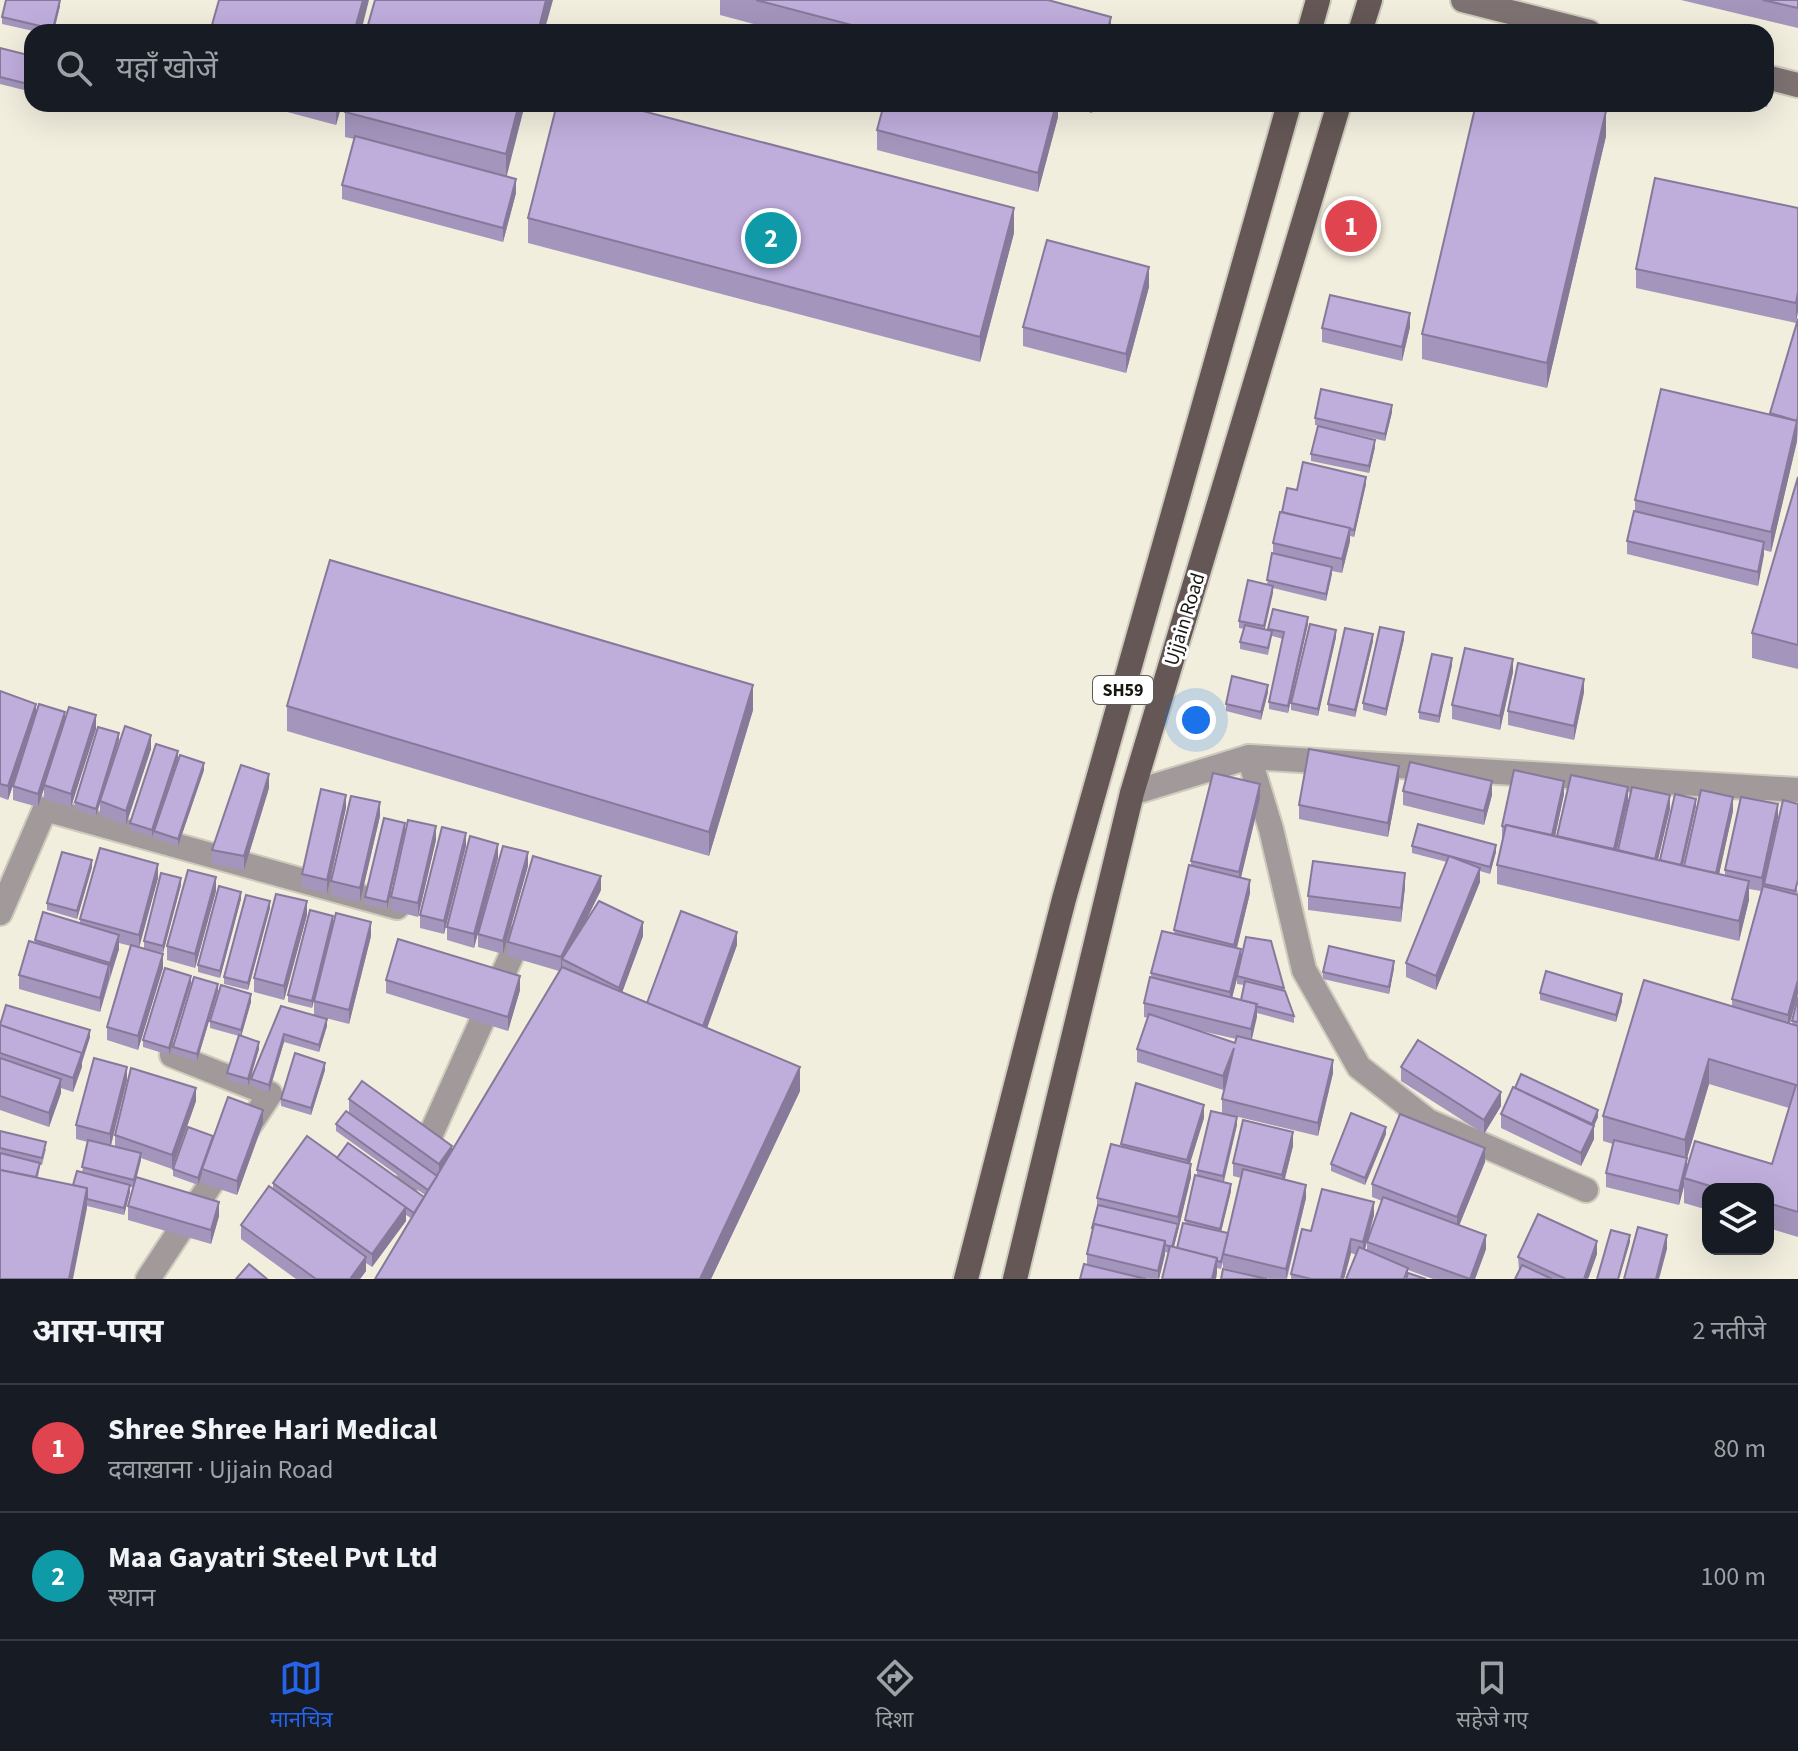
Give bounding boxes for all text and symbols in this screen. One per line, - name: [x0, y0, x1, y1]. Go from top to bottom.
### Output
- search box: [24, 24, 1774, 112]
- icon: search: [52, 46, 96, 90]
- text: यहाँ खोजें: [116, 47, 218, 90]
- pin: 1: [1325, 196, 1377, 256]
- pin: 2: [745, 208, 797, 268]
- street label: Ujjain Road: [1158, 569, 1212, 669]
- road number: SH59: [1093, 676, 1153, 704]
- your location: [1176, 700, 1216, 740]
- map controls: [1702, 1183, 1774, 1255]
- button: layers: [1702, 1183, 1774, 1255]
- text: आस-पास: [32, 1307, 163, 1356]
- text: 2 नतीजे: [1693, 1312, 1766, 1349]
- text: Shree Shree Hari Medical: [108, 1408, 437, 1451]
- text: 1: [51, 1430, 65, 1467]
- text: 80 m: [1713, 1430, 1766, 1467]
- text: दवाख़ाना · Ujjain Road: [108, 1451, 333, 1488]
- text: Maa Gayatri Steel Pvt Ltd: [108, 1536, 438, 1579]
- text: 2: [51, 1558, 65, 1595]
- text: 100 m: [1700, 1558, 1766, 1595]
- text: स्थान: [108, 1579, 155, 1616]
- tab: मानचित्र: [270, 1656, 333, 1736]
- tab: दिशा: [873, 1656, 917, 1736]
- tab: सहेजे गए: [1456, 1656, 1528, 1736]

